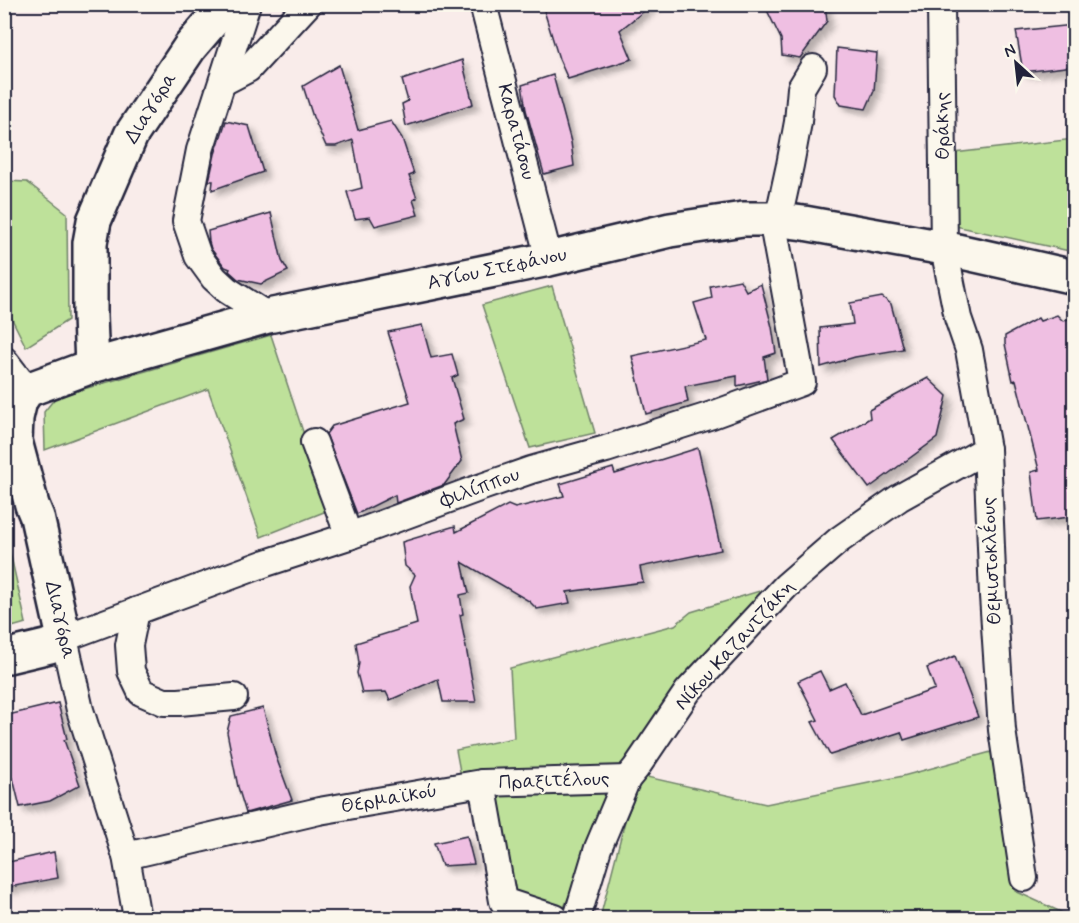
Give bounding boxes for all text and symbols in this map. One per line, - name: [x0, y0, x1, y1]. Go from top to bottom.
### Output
- north arrow: [986, 33, 1046, 93]
- text: N: [1000, 39, 1019, 63]
- street label: Διαγόρα: [118, 67, 184, 149]
- street label: Καρατάσου: [490, 81, 542, 183]
- street label: Θράκης: [929, 91, 957, 160]
- street label: Αγίου Στεφάνου: [425, 241, 569, 297]
- street label: Φιλίππου: [436, 461, 523, 515]
- street label: Θεμιστοκλέους: [975, 496, 1009, 626]
- street label: Νίκου Καζαντζάκη: [669, 574, 801, 716]
- street label: Διαγόρα: [38, 578, 82, 662]
- street label: Πραξιτέλους: [498, 766, 610, 796]
- street label: Θερμαϊκού: [339, 777, 439, 821]

